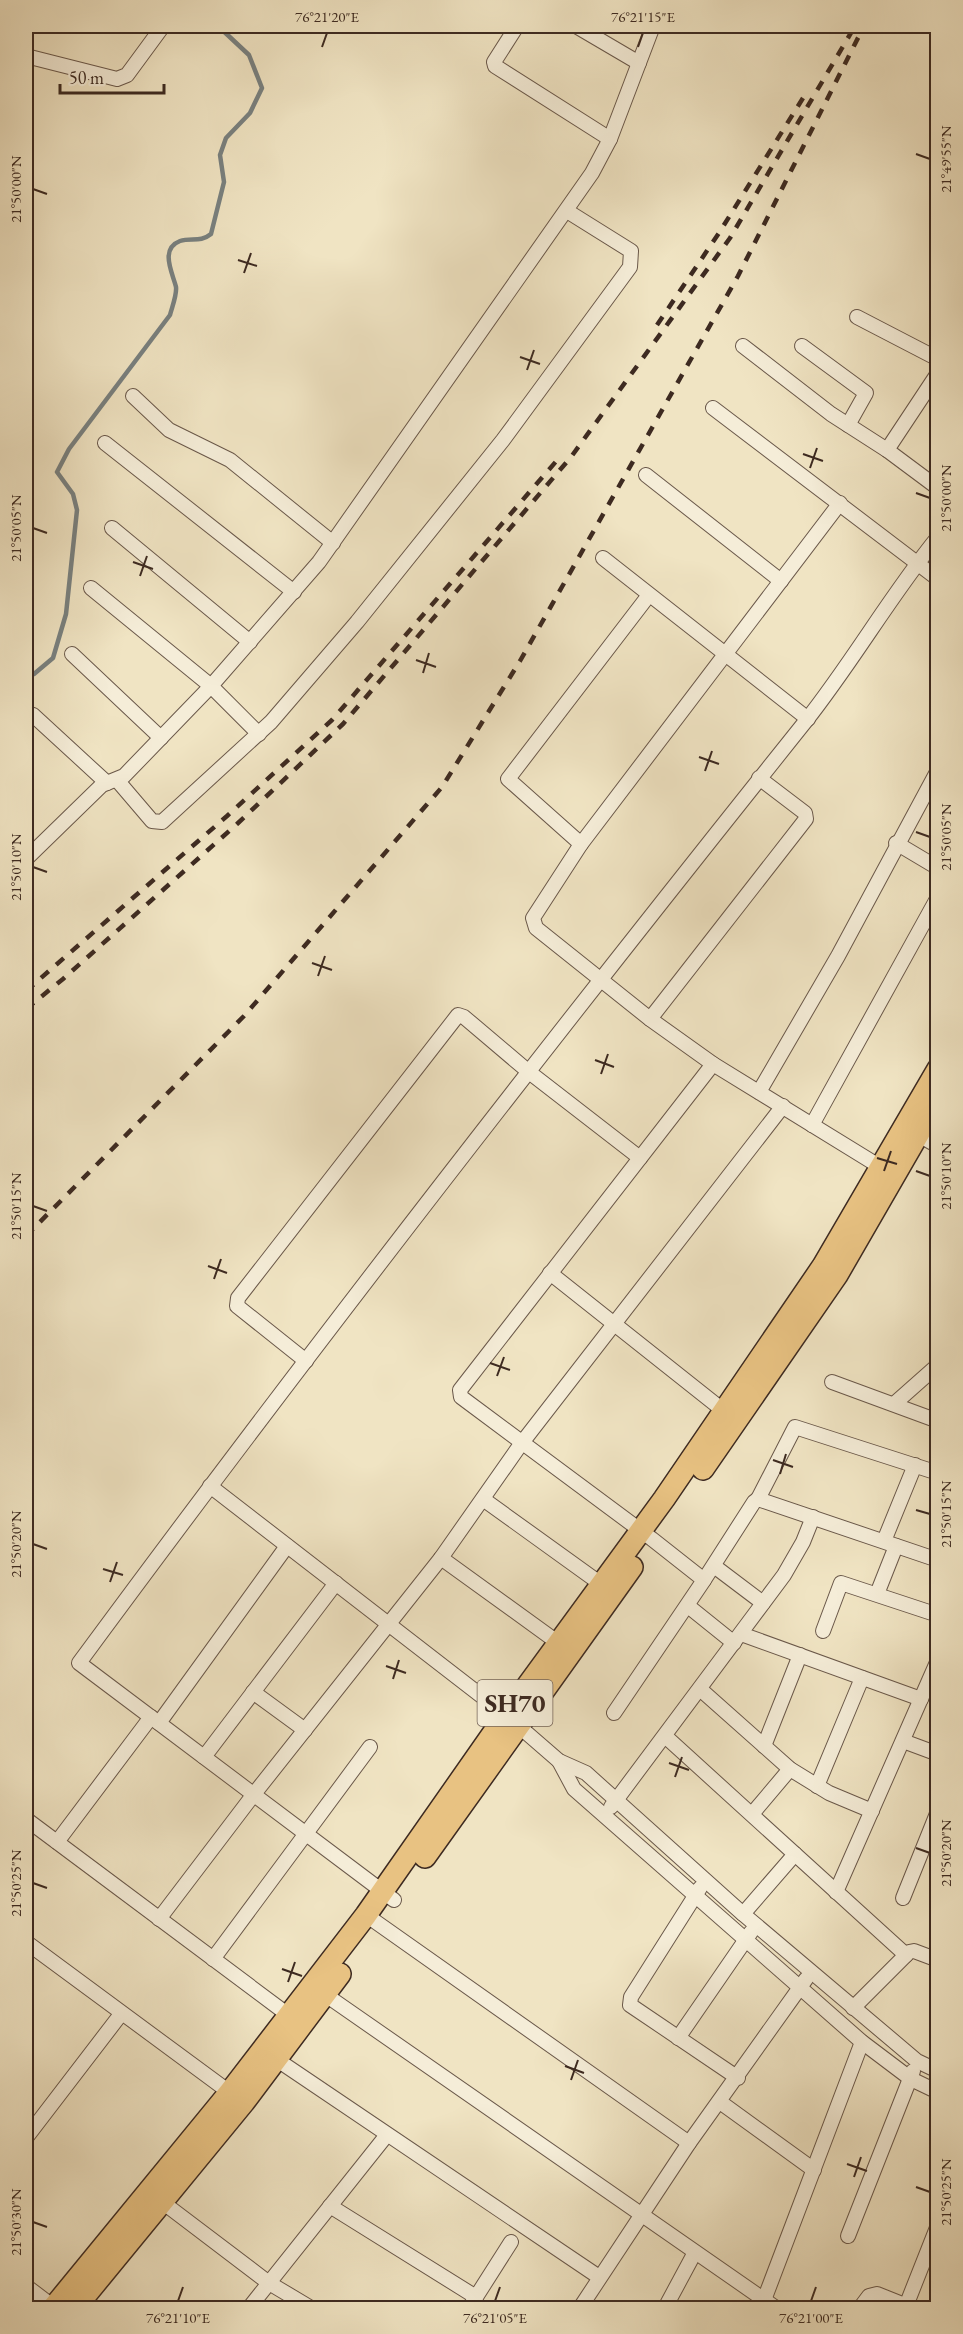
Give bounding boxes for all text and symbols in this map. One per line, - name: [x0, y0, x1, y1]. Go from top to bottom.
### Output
- text: 76°21'20"E: [295, 7, 360, 26]
- text: 76°21'15"E: [611, 7, 676, 26]
- scale bar: [60, 57, 164, 95]
- text: 50 m: [69, 66, 104, 89]
- text: 21°49'55"N: [936, 125, 955, 193]
- text: 21°50'00"N: [6, 155, 25, 223]
- text: 21°50'00"N: [936, 464, 955, 532]
- text: 21°50'05"N: [6, 494, 25, 562]
- text: 21°50'05"N: [936, 803, 955, 871]
- text: 21°50'10"N: [6, 833, 25, 901]
- text: 21°50'10"N: [936, 1142, 955, 1210]
- text: 21°50'15"N: [6, 1172, 25, 1240]
- text: 21°50'15"N: [936, 1480, 955, 1548]
- text: 21°50'20"N: [6, 1510, 25, 1578]
- road number: SH70: [478, 1680, 552, 1726]
- text: 21°50'20"N: [936, 1819, 955, 1887]
- text: 21°50'25"N: [6, 1849, 25, 1917]
- text: 21°50'25"N: [936, 2158, 955, 2226]
- text: 21°50'30"N: [6, 2188, 25, 2256]
- text: 76°21'10"E: [146, 2308, 211, 2327]
- text: 76°21'05"E: [463, 2308, 528, 2327]
- text: 76°21'00"E: [779, 2308, 844, 2327]

